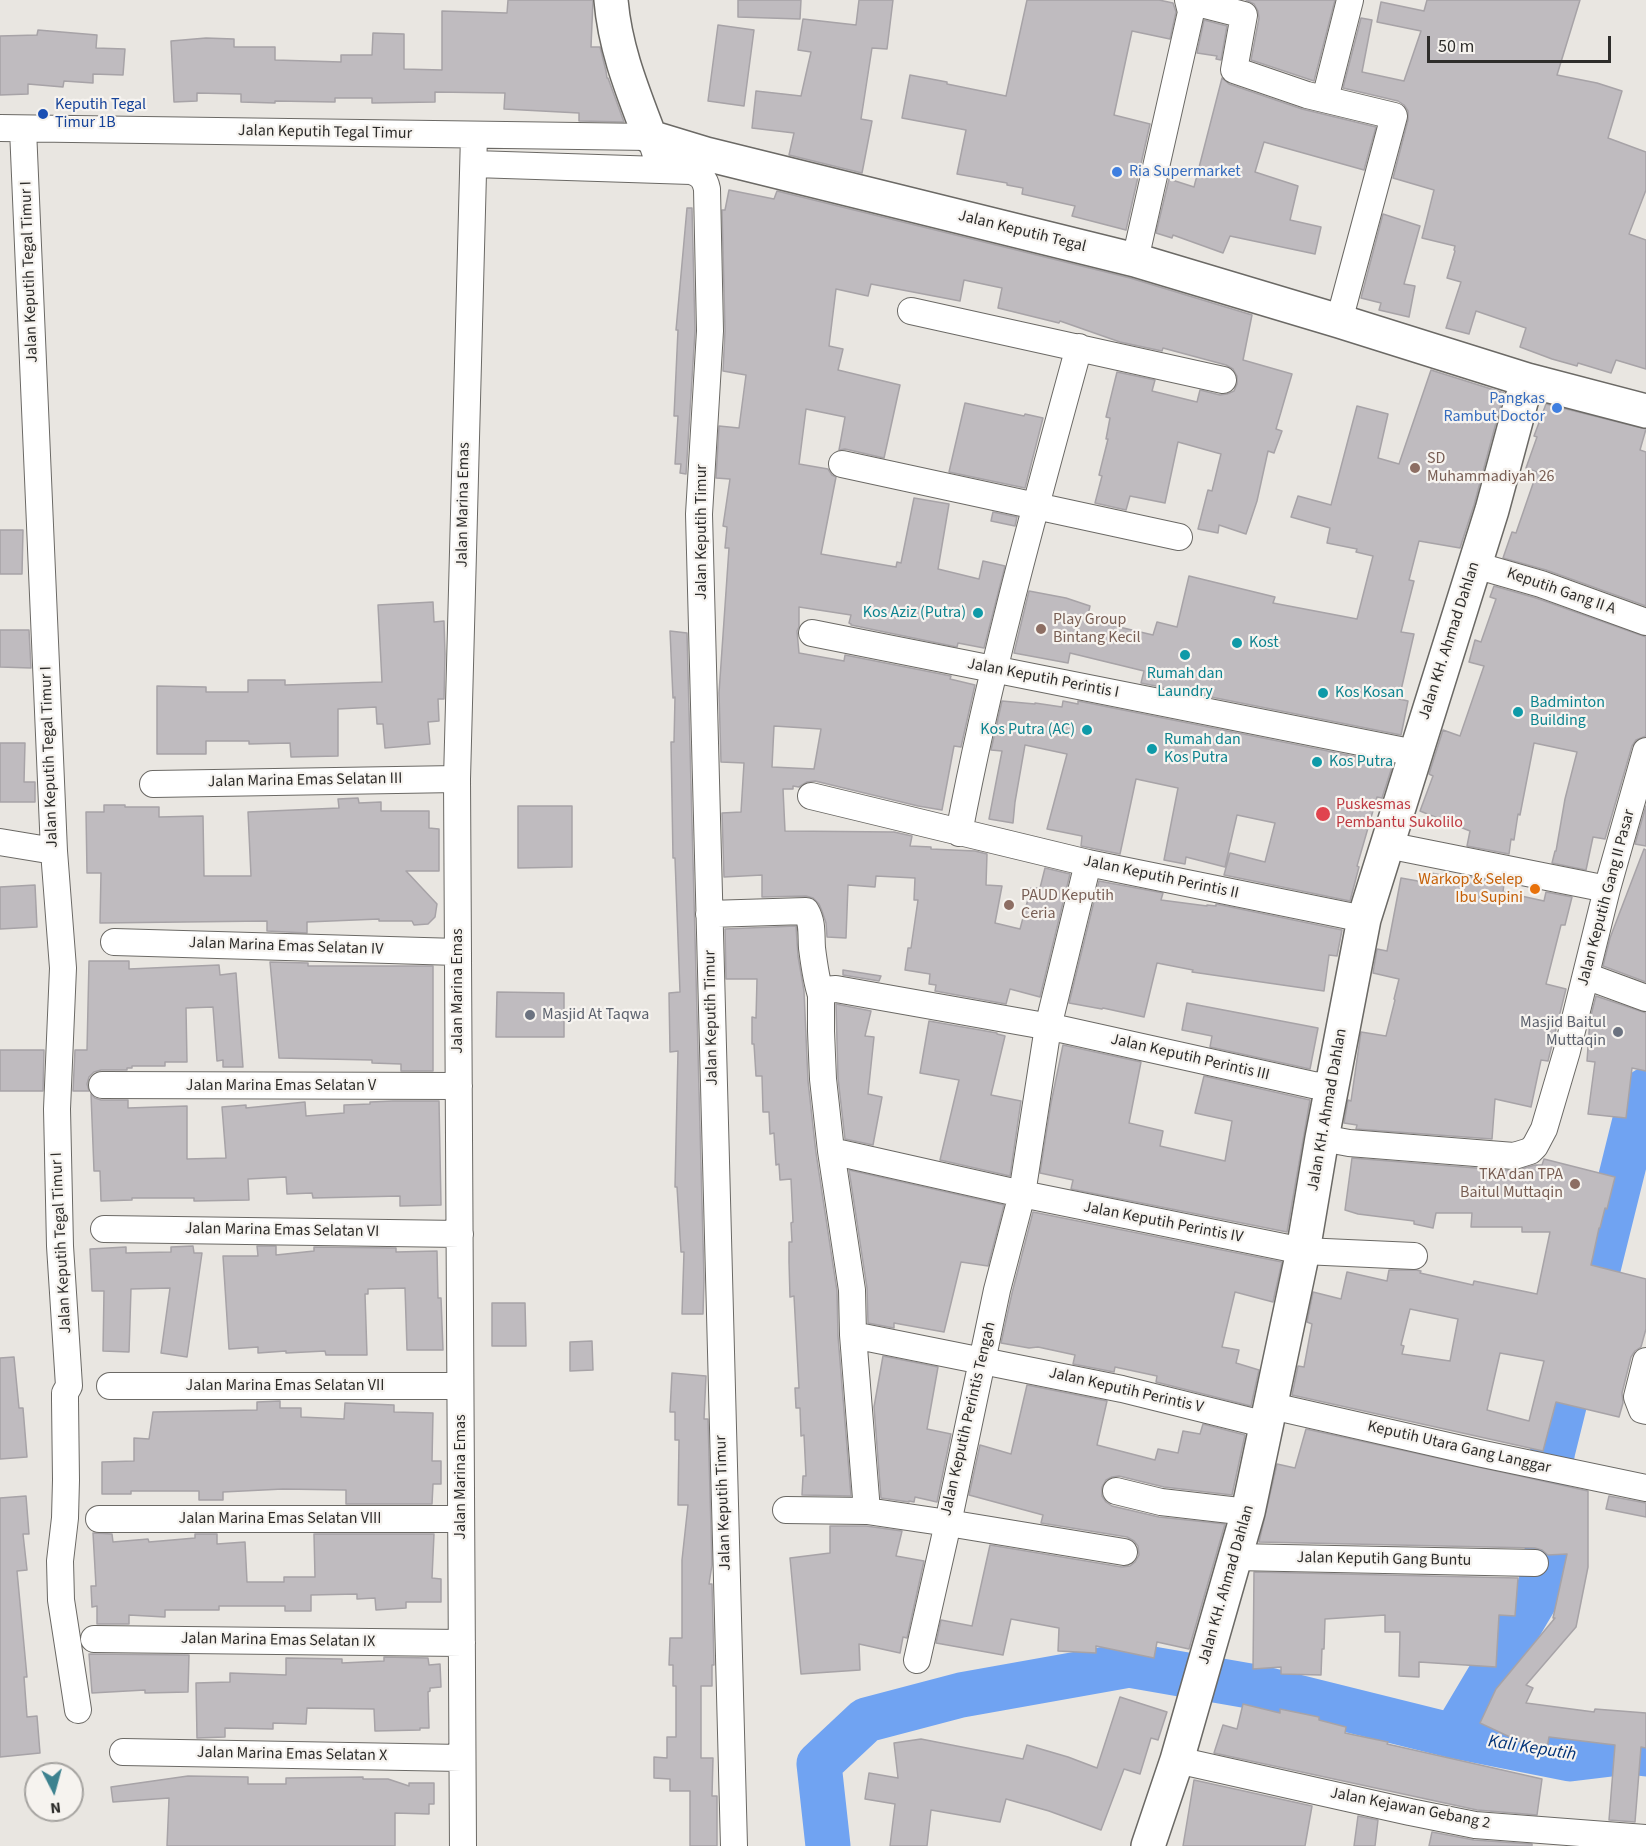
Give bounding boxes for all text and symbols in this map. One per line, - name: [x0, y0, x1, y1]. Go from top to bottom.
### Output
- scale bar: [1430, 24, 1614, 62]
- text: 50 m: [1438, 34, 1474, 59]
- place label: Keputih Tegal Timur 1B: [55, 95, 146, 133]
- marker: Keputih Tegal Timur 1B: [36, 107, 50, 121]
- street label: Jalan Keputih Tegal Timur: [238, 122, 412, 144]
- place label: Ria Supermarket: [1129, 162, 1241, 182]
- marker: Ria Supermarket: [1110, 165, 1124, 179]
- street label: Jalan Keputih Tegal Timur I: [17, 181, 43, 363]
- street label: Jalan Keputih Tegal: [956, 207, 1088, 257]
- place label: Pangkas Rambut Doctor: [1443, 389, 1545, 427]
- marker: Pangkas Rambut Doctor: [1550, 401, 1564, 415]
- street label: Jalan Marina Emas: [453, 442, 475, 568]
- place label: SD Muhammadiyah 26: [1427, 449, 1555, 487]
- marker: SD Muhammadiyah 26: [1408, 461, 1422, 475]
- street label: Jalan Keputih Timur: [692, 464, 712, 600]
- street label: Jalan KH. Ahmad Dahlan: [1415, 560, 1485, 722]
- street label: Keputih Gang II A: [1504, 564, 1618, 620]
- place label: Kos Aziz (Putra): [863, 603, 966, 623]
- marker: Kos Aziz (Putra): [971, 606, 985, 620]
- place label: Play Group Bintang Kecil: [1053, 610, 1141, 648]
- marker: Play Group Bintang Kecil: [1034, 622, 1048, 636]
- place label: Kost: [1249, 633, 1279, 653]
- marker: Kost: [1230, 636, 1244, 650]
- marker: Rumah dan Laundry: [1178, 648, 1192, 662]
- street label: Jalan Keputih Perintis I: [966, 655, 1120, 703]
- place label: Rumah dan Laundry: [1147, 664, 1223, 702]
- street label: Jalan Keputih Tegal Timur I: [37, 666, 63, 848]
- place label: Kos Kosan: [1335, 683, 1404, 703]
- marker: Kos Kosan: [1316, 686, 1330, 700]
- place label: Badminton Building: [1530, 693, 1605, 731]
- marker: Badminton Building: [1511, 705, 1525, 719]
- place label: Kos Putra (AC): [980, 720, 1075, 740]
- marker: Kos Putra (AC): [1080, 723, 1094, 737]
- place label: Rumah dan Kos Putra: [1164, 730, 1241, 768]
- marker: Rumah dan Kos Putra: [1145, 742, 1159, 756]
- place label: Kos Putra: [1329, 752, 1393, 772]
- marker: Kos Putra: [1310, 755, 1324, 769]
- street label: Jalan Marina Emas Selatan III: [207, 770, 403, 792]
- place label: Puskesmas Pembantu Sukolilo: [1336, 795, 1463, 833]
- marker: Puskesmas Pembantu Sukolilo: [1314, 805, 1332, 823]
- street label: Jalan Keputih Gang II Pasar: [1574, 808, 1640, 988]
- street label: Jalan Keputih Perintis II: [1082, 852, 1240, 904]
- place label: Warkop & Selep Ibu Supini: [1418, 870, 1523, 908]
- marker: Warkop & Selep Ibu Supini: [1528, 882, 1542, 896]
- place label: PAUD Keputih Ceria: [1021, 886, 1114, 924]
- marker: PAUD Keputih Ceria: [1002, 898, 1016, 912]
- street label: Jalan Marina Emas: [448, 928, 468, 1054]
- street label: Jalan Marina Emas Selatan IV: [188, 934, 384, 960]
- street label: Jalan Keputih Timur: [701, 950, 723, 1086]
- place label: Masjid At Taqwa: [542, 1005, 649, 1025]
- marker: Masjid At Taqwa: [523, 1008, 537, 1022]
- place label: Masjid Baitul Muttaqin: [1520, 1013, 1606, 1051]
- marker: Masjid Baitul Muttaqin: [1611, 1025, 1625, 1039]
- street label: Jalan KH. Ahmad Dahlan: [1304, 1027, 1352, 1193]
- street label: Jalan Keputih Perintis III: [1109, 1030, 1271, 1086]
- street label: Jalan Marina Emas Selatan V: [186, 1076, 376, 1096]
- street label: Jalan Keputih Tegal Timur I: [48, 1152, 76, 1334]
- place label: TKA dan TPA Baitul Muttaqin: [1460, 1165, 1563, 1203]
- marker: TKA dan TPA Baitul Muttaqin: [1568, 1177, 1582, 1191]
- street label: Jalan Keputih Perintis IV: [1082, 1198, 1244, 1248]
- street label: Jalan Marina Emas Selatan VI: [185, 1220, 379, 1242]
- street label: Jalan Keputih Perintis Tengah: [937, 1320, 1001, 1518]
- street label: Jalan Keputih Perintis V: [1047, 1364, 1205, 1418]
- street label: Jalan Marina Emas Selatan VII: [186, 1376, 384, 1396]
- street label: Jalan Marina Emas: [451, 1414, 471, 1540]
- street label: Keputih Utara Gang Langgar: [1365, 1418, 1553, 1478]
- street label: Jalan Keputih Timur: [712, 1435, 736, 1571]
- street label: Jalan KH. Ahmad Dahlan: [1195, 1503, 1259, 1667]
- street label: Jalan Marina Emas Selatan VIII: [178, 1509, 382, 1529]
- street label: Jalan Keputih Gang Buntu: [1297, 1549, 1471, 1571]
- street label: Jalan Marina Emas Selatan IX: [181, 1630, 375, 1652]
- water label: Kali Keputih: [1486, 1731, 1578, 1767]
- street label: Jalan Marina Emas Selatan X: [197, 1744, 387, 1766]
- north arrow: [24, 1762, 84, 1822]
- street label: Jalan Kejawan Gebang 2: [1328, 1784, 1492, 1834]
- text: N: [49, 1796, 62, 1819]

